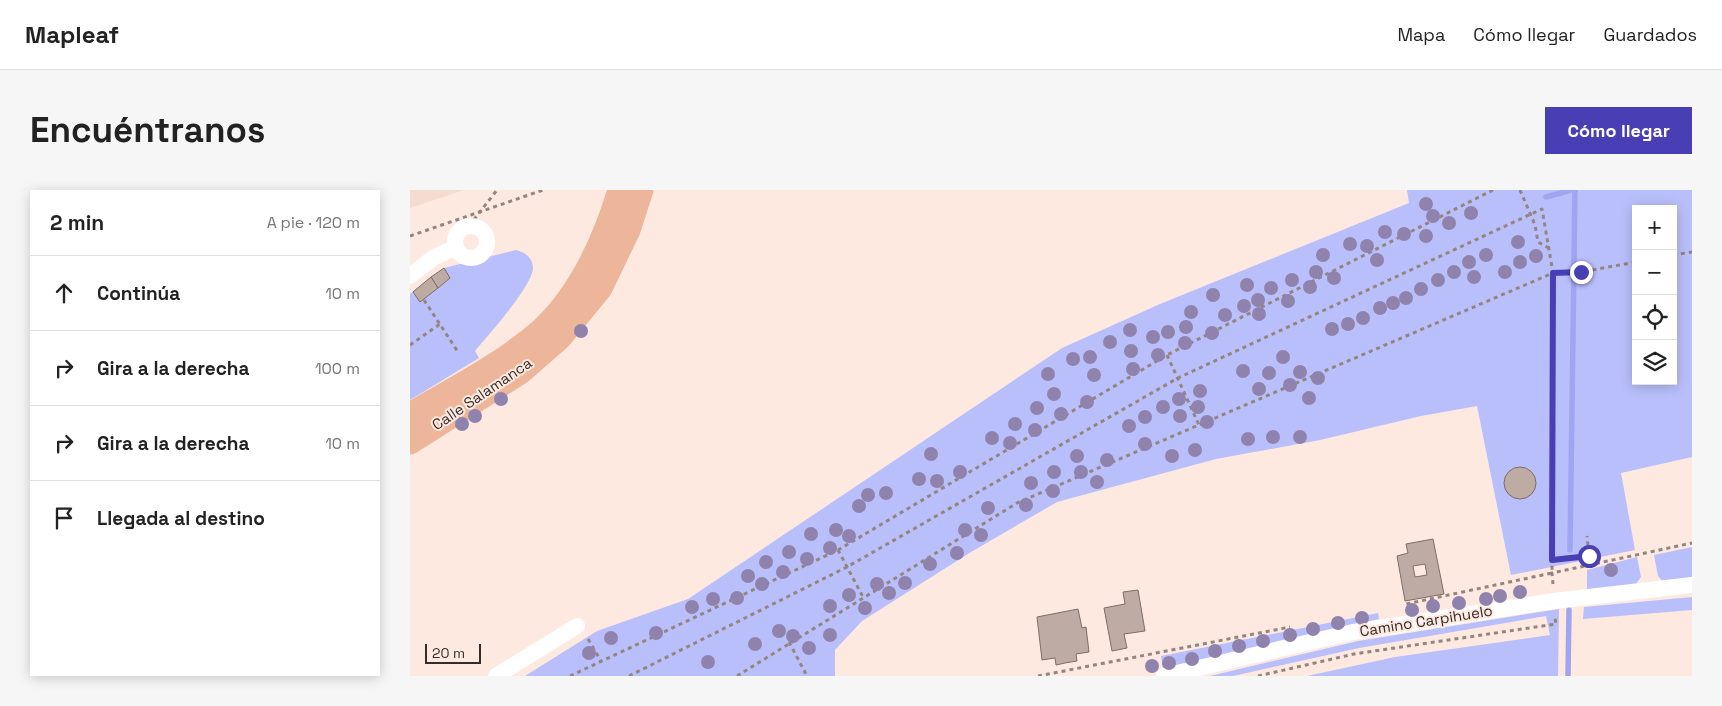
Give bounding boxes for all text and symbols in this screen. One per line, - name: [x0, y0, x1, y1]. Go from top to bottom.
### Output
- text: Mapleaf: [25, 19, 119, 50]
- text: Mapa: [1397, 23, 1445, 46]
- text: Cómo llegar: [1473, 23, 1575, 46]
- text: Guardados: [1603, 23, 1697, 46]
- button: Cómo llegar: [1545, 107, 1692, 154]
- text: Encuéntranos: [30, 108, 265, 152]
- map controls: [1632, 205, 1677, 385]
- button: +: [1632, 205, 1677, 250]
- text: 2 min: [50, 209, 104, 236]
- text: A pie · 120 m: [267, 212, 360, 233]
- button: −: [1632, 250, 1677, 295]
- route end: [1570, 261, 1593, 284]
- icon: ahead: [50, 279, 78, 307]
- text: Continúa: [97, 281, 180, 306]
- text: 10 m: [325, 283, 360, 304]
- button: locate: [1632, 295, 1677, 340]
- button: layers: [1632, 340, 1677, 385]
- street label: Calle Salamanca: [428, 353, 536, 434]
- icon: right: [50, 354, 78, 382]
- text: Gira a la derecha: [97, 356, 249, 381]
- text: 100 m: [315, 358, 360, 379]
- icon: right: [50, 429, 78, 457]
- text: Gira a la derecha: [97, 431, 249, 456]
- text: 10 m: [325, 433, 360, 454]
- icon: arrive: [50, 504, 78, 532]
- text: Llegada al destino: [97, 506, 265, 531]
- route start: [1578, 545, 1601, 568]
- street label: Camino Carpihuelo: [1358, 601, 1494, 640]
- scale bar: [425, 641, 481, 664]
- text: 20 m: [432, 644, 465, 662]

